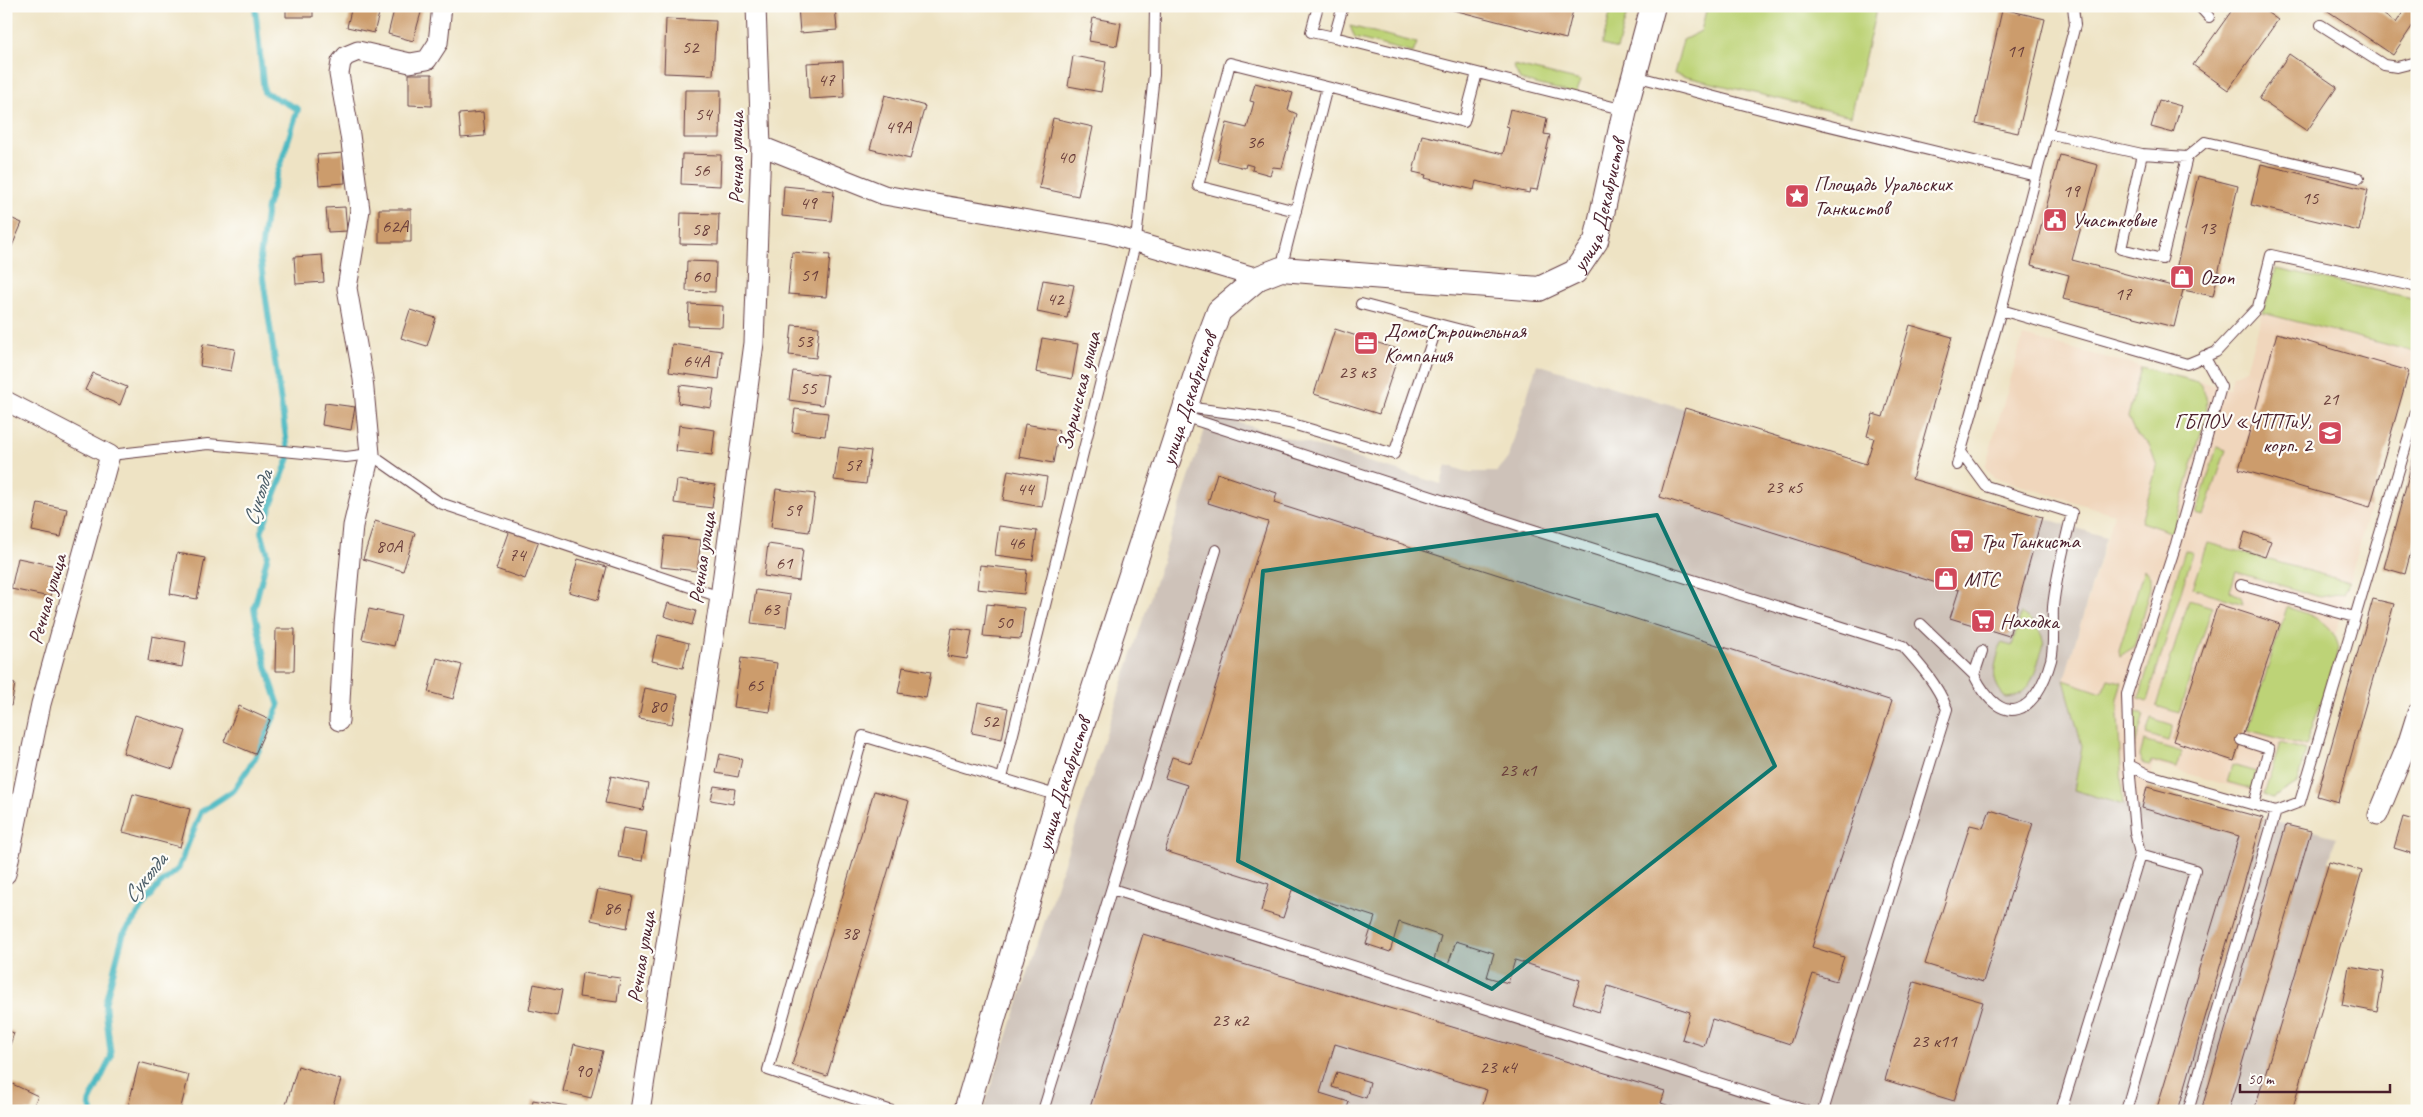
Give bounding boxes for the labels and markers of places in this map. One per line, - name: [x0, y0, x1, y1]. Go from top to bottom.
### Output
- place label: Площадь Уральских Танкистов: [1814, 171, 1953, 221]
- place icon: Площадь Уральских Танкистов: [1784, 183, 1810, 209]
- public building icon: Участковые: [2042, 207, 2068, 233]
- place label: Участковые: [2072, 207, 2158, 233]
- shop icon: Ozon: [2169, 264, 2195, 290]
- place label: Ozon: [2200, 264, 2235, 290]
- place label: ДомоСтроительная Компания: [1384, 318, 1528, 368]
- office icon: ДомоСтроительная Компания: [1353, 330, 1379, 356]
- place label: ГБПОУ «ЧТПТиУ, корп. 2: [2175, 408, 2314, 458]
- school or university icon: ГБПОУ «ЧТПТиУ, корп. 2: [2317, 420, 2343, 446]
- supermarket icon: Три Танкиста: [1949, 528, 1975, 554]
- place label: Три Танкиста: [1980, 528, 2081, 554]
- shop icon: МТС: [1933, 566, 1959, 592]
- place label: МТС: [1964, 566, 2002, 592]
- supermarket icon: Находка: [1970, 608, 1996, 634]
- place label: Находка: [2000, 608, 2061, 634]

